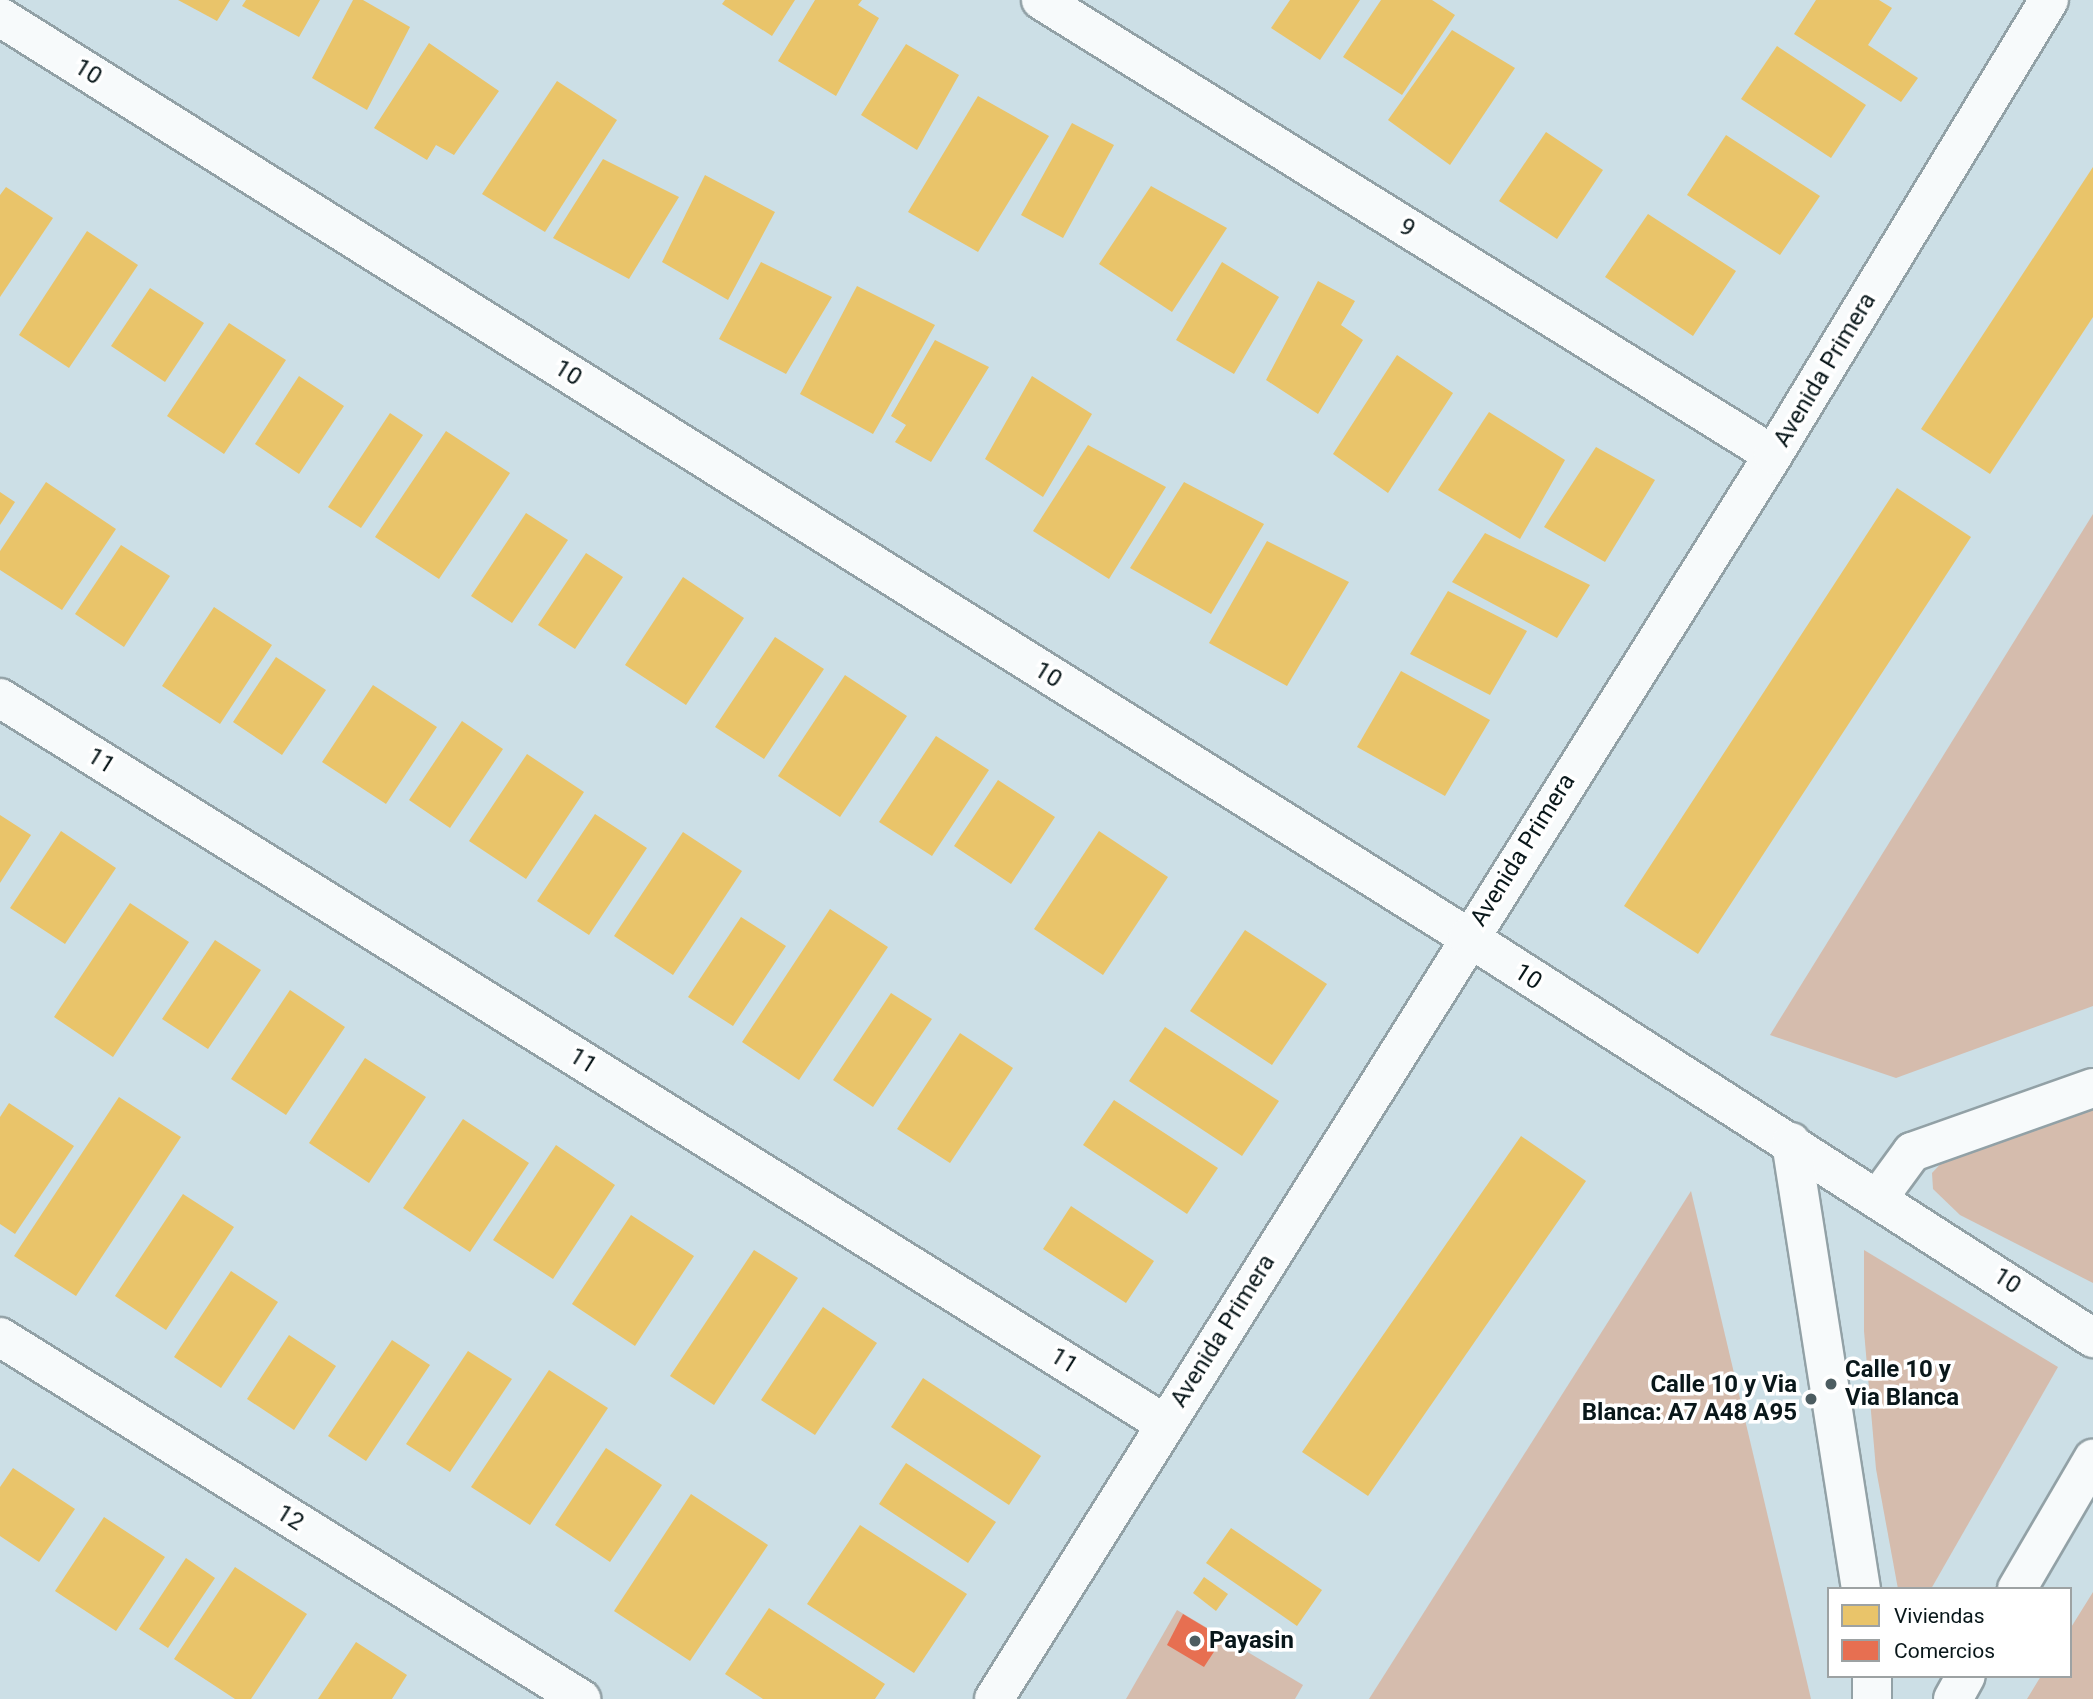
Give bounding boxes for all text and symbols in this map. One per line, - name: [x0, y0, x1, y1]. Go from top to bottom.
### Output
- street label: 10: [69, 53, 107, 91]
- street label: 9: [1394, 212, 1420, 244]
- street label: Avenida Primera: [1768, 288, 1882, 452]
- street label: 10: [549, 354, 587, 392]
- street label: 10: [1029, 656, 1067, 694]
- street label: 11: [82, 742, 120, 780]
- street label: Avenida Primera: [1465, 768, 1581, 932]
- street label: 10: [1509, 958, 1547, 996]
- street label: 11: [564, 1042, 602, 1080]
- street label: Avenida Primera: [1165, 1249, 1281, 1413]
- street label: 10: [1988, 1262, 2026, 1300]
- street label: 11: [1045, 1342, 1083, 1380]
- place label: Calle 10 y Via Blanca: [1845, 1356, 1959, 1412]
- place label: Calle 10 y Via Blanca: A7 A48 A95: [1582, 1371, 1797, 1427]
- marker: Calle 10 y Via Blanca: [1823, 1376, 1839, 1392]
- marker: Calle 10 y Via Blanca: A7 A48 A95: [1803, 1391, 1819, 1407]
- street label: 12: [271, 1499, 309, 1537]
- legend: [1827, 1587, 2072, 1678]
- text: Viviendas: [1894, 1604, 1985, 1628]
- place label: Payasin: [1209, 1627, 1294, 1655]
- marker: Payasin: [1187, 1633, 1203, 1649]
- text: Comercios: [1894, 1639, 1995, 1663]

